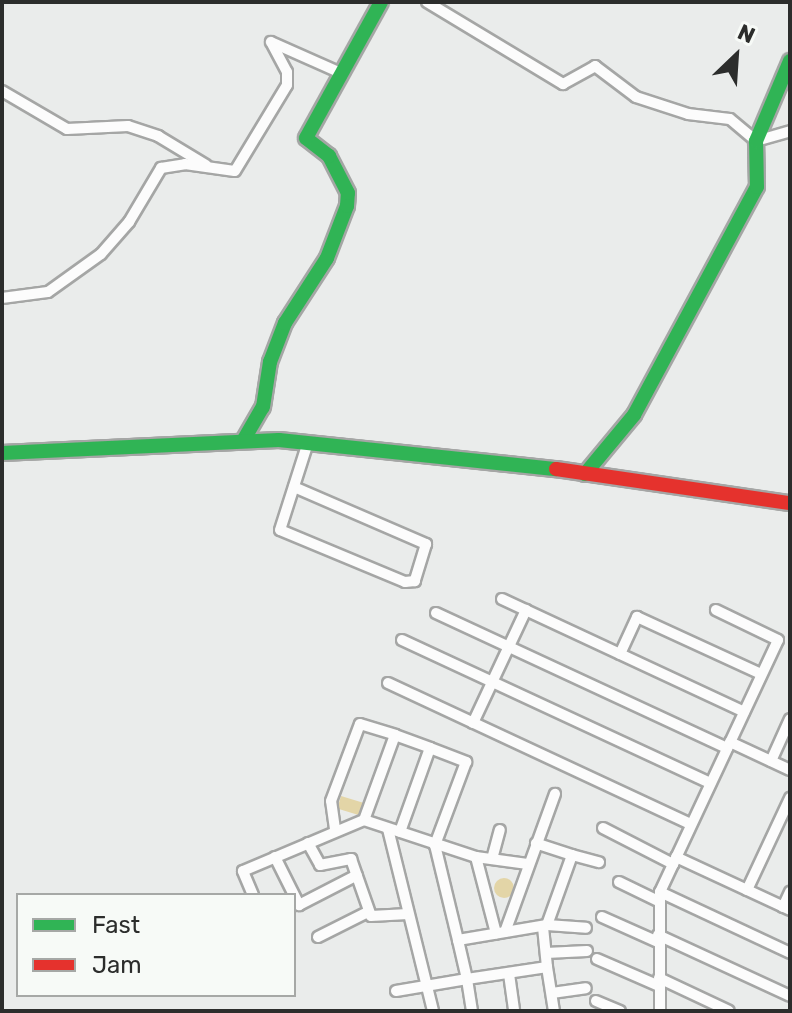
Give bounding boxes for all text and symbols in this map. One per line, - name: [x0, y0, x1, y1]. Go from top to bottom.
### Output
- north arrow: [696, 16, 776, 96]
- text: N: [733, 18, 759, 49]
- legend: [16, 893, 296, 997]
- text: Fast: [92, 911, 140, 939]
- text: Jam: [92, 951, 142, 979]

